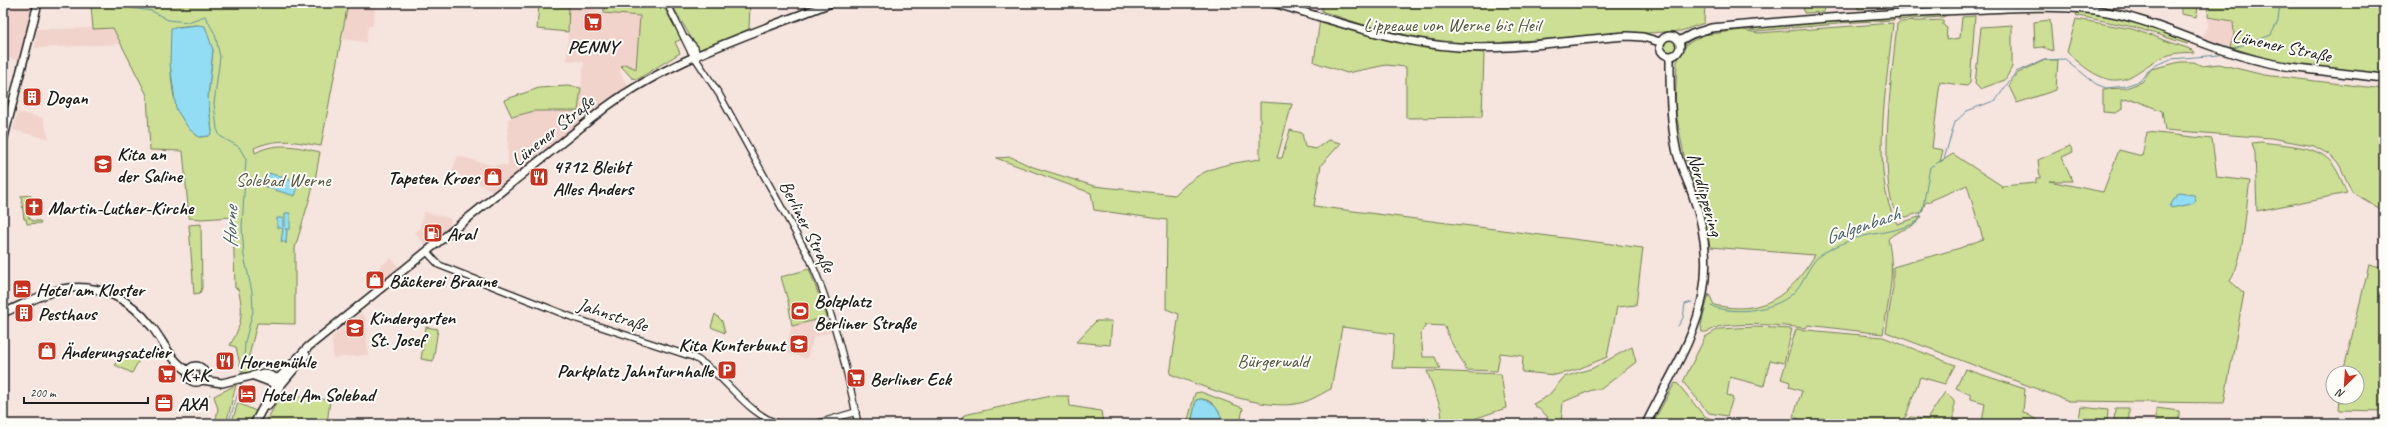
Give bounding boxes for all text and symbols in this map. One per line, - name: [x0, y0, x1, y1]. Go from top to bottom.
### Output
- supermarket icon: PENNY: [582, 11, 604, 33]
- park label: Lippeaue von Werne bis Heil: [1364, 13, 1544, 37]
- street label: Lünener Straße: [2230, 24, 2335, 69]
- place label: PENNY: [568, 35, 623, 59]
- building icon: Dogan: [21, 86, 43, 108]
- place label: Dogan: [46, 86, 88, 110]
- street label: Lünener Straße: [506, 89, 601, 172]
- place label: Kita an der Saline: [117, 142, 183, 188]
- street label: Nordlippering: [1682, 150, 1729, 240]
- school or university icon: Kita an der Saline: [92, 153, 114, 175]
- place label: 4712 Bleibt Alles Anders: [553, 155, 635, 201]
- place label: Tapeten Kroes: [388, 166, 481, 190]
- shop icon: Tapeten Kroes: [482, 166, 504, 188]
- restaurant icon: 4712 Bleibt Alles Anders: [528, 166, 550, 188]
- park label: Solebad Werne: [236, 168, 332, 192]
- street label: Berliner Straße: [774, 176, 841, 278]
- church icon: Martin-Luther-Kirche: [23, 196, 45, 218]
- place label: Martin-Luther-Kirche: [48, 196, 195, 220]
- water label: Galgenbach: [1821, 200, 1905, 250]
- water label: Horne: [218, 203, 243, 248]
- fuel station icon: Aral: [422, 222, 444, 244]
- place label: Aral: [447, 222, 479, 246]
- shop icon: Bäckerei Braune: [364, 269, 386, 291]
- place label: Bäckerei Braune: [389, 269, 498, 293]
- hotel icon: Hotel am Kloster: [11, 278, 33, 300]
- place label: Hotel am Kloster: [36, 278, 146, 302]
- place label: Bolzplatz Berliner Straße: [814, 289, 917, 335]
- street label: Jahnstraße: [574, 292, 652, 338]
- sports icon: Bolzplatz Berliner Straße: [789, 300, 811, 322]
- building icon: Pesthaus: [13, 302, 35, 324]
- place label: Pesthaus: [38, 302, 98, 326]
- place label: Kindergarten St. Josef: [369, 306, 456, 352]
- school or university icon: Kindergarten St. Josef: [344, 317, 366, 339]
- place label: Kita Kunterbunt: [678, 333, 787, 357]
- school or university icon: Kita Kunterbunt: [788, 333, 810, 355]
- shop icon: Änderungsatelier: [36, 340, 58, 362]
- place label: Änderungsatelier: [61, 340, 172, 364]
- park label: Bürgerwald: [1237, 349, 1311, 373]
- restaurant icon: Hornemühle: [214, 350, 236, 372]
- place label: Hornemühle: [239, 350, 317, 374]
- place label: Parkplatz Jahnturnhalle: [557, 359, 715, 383]
- parking icon: Parkplatz Jahnturnhalle: [716, 359, 738, 381]
- supermarket icon: K+K: [156, 363, 178, 385]
- place label: K+K: [181, 363, 213, 387]
- north arrow: [2325, 365, 2365, 405]
- supermarket icon: Berliner Eck: [845, 367, 867, 389]
- place label: Berliner Eck: [870, 367, 953, 391]
- scale bar: [24, 379, 148, 405]
- hotel icon: Hotel Am Solebad: [236, 383, 258, 405]
- place label: Hotel Am Solebad: [261, 383, 378, 407]
- text: 200 m: [30, 385, 57, 401]
- text: N: [2333, 385, 2347, 402]
- office icon: AXA: [153, 392, 175, 414]
- place label: AXA: [178, 392, 208, 416]

